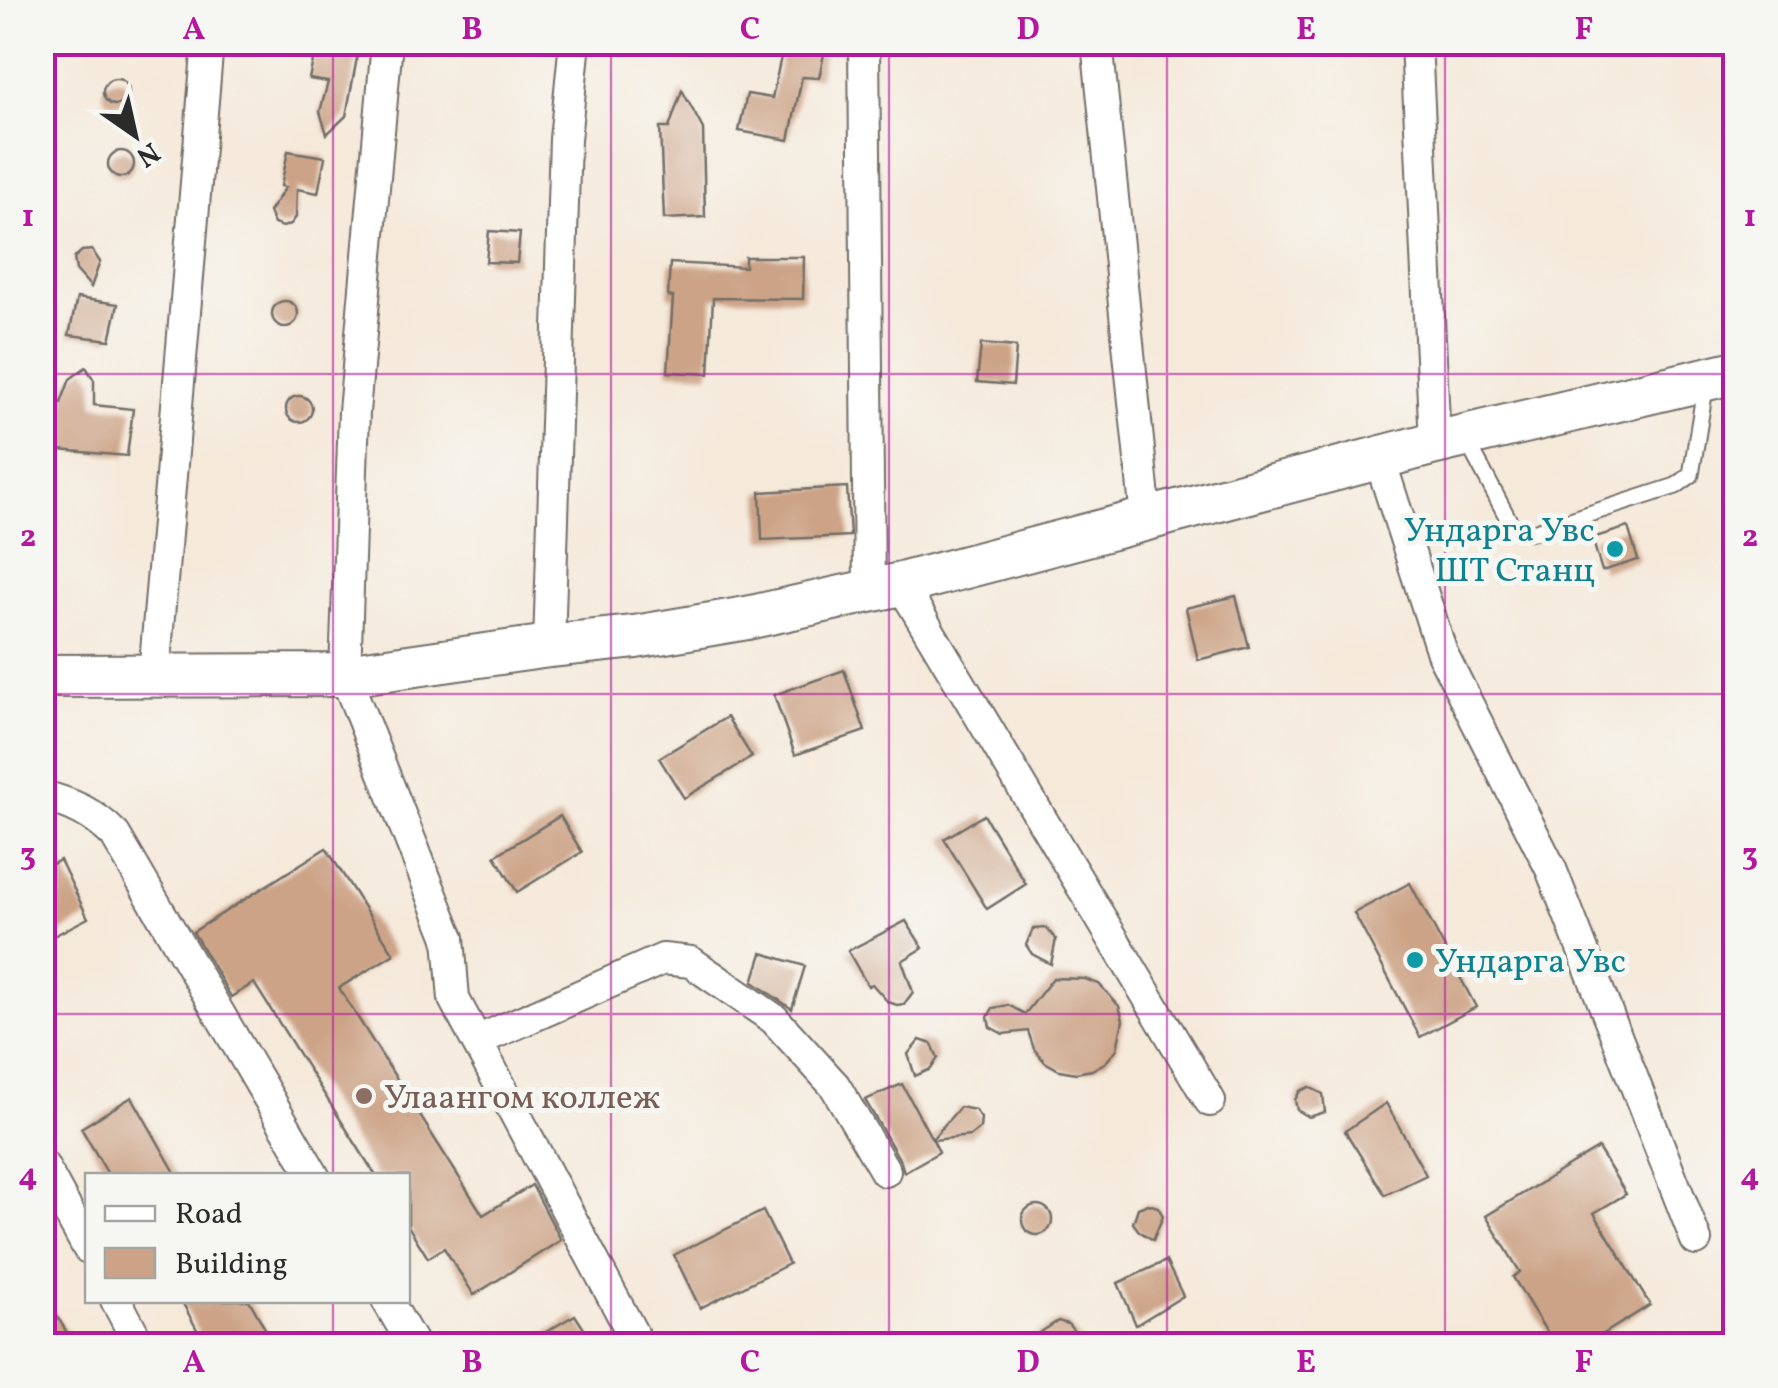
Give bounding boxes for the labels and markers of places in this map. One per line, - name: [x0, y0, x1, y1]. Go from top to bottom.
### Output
- place label: Ундарга Увс ШТ Станц: [1404, 508, 1595, 596]
- marker: Ундарга Увс ШТ Станц: [1604, 538, 1626, 560]
- place label: Ундарга Увс: [1435, 939, 1626, 987]
- marker: Ундарга Увс: [1404, 949, 1426, 971]
- place label: Улаангом коллеж: [384, 1075, 661, 1123]
- marker: Улаангом коллеж: [353, 1085, 375, 1107]

